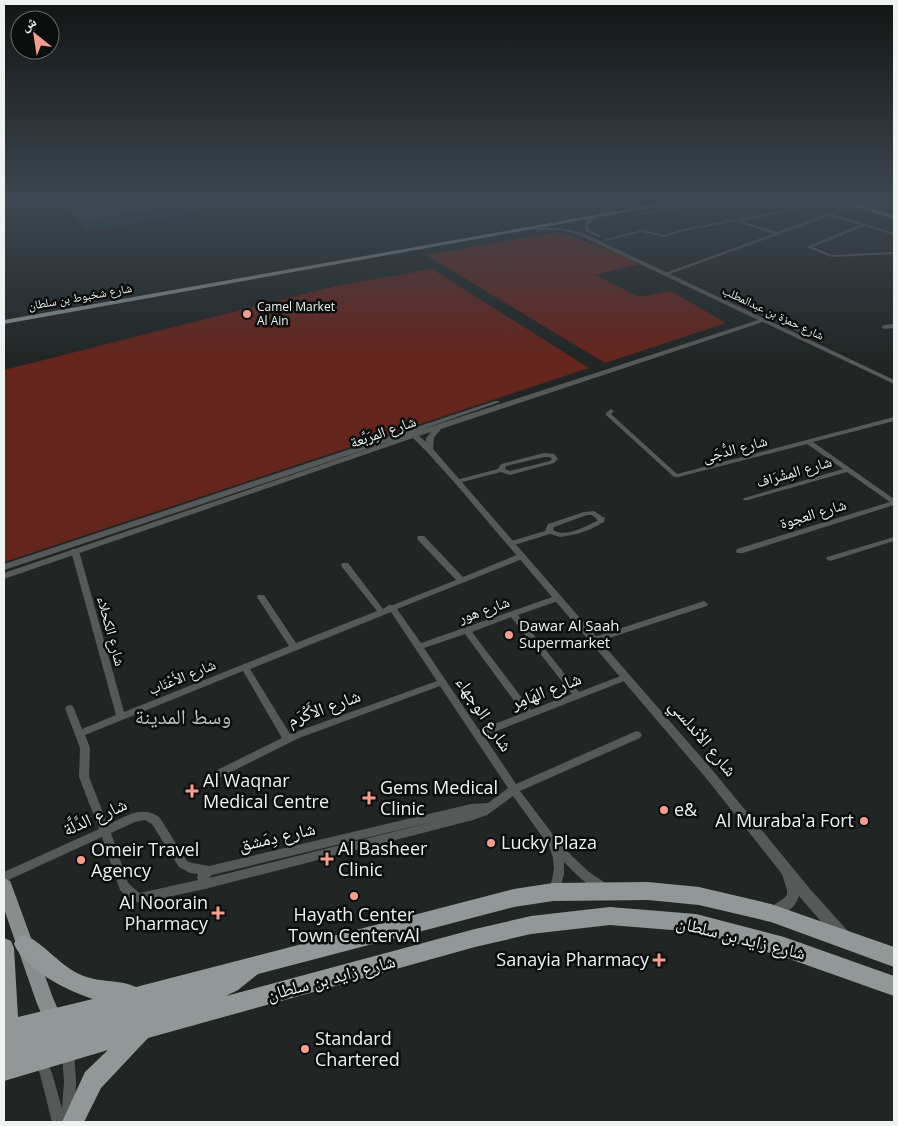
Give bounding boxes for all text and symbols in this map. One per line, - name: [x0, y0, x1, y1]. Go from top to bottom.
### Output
- north arrow: [10, 10, 60, 60]
- text: ش: [17, 11, 40, 35]
- street label: شارع شخبوط بن سلطان: [27, 279, 133, 314]
- street label: شارع حمزة بن عبدالمطلب: [719, 281, 827, 344]
- place label: Camel Market Al Ain: [257, 298, 335, 329]
- marker: Camel Market Al Ain: [241, 308, 253, 320]
- street label: شارع المِرَبَّعة: [347, 410, 419, 453]
- street label: شارع الدُّجَى: [700, 430, 770, 467]
- street label: شارع المِشْرَاف: [754, 451, 834, 492]
- street label: شارع العجوة: [777, 493, 849, 534]
- street label: شارع هور: [454, 591, 512, 628]
- street label: شارع الكحلاء: [92, 594, 131, 668]
- place label: Dawar Al Saah Supermarket: [519, 615, 619, 652]
- marker: Dawar Al Saah Supermarket: [503, 629, 515, 641]
- street label: شارع الأَعْنَاب: [145, 653, 219, 700]
- street label: شارع الهَامِر: [506, 666, 584, 715]
- street label: شارع الوجهاء: [451, 671, 519, 756]
- street label: شارع الأَكْرَم: [284, 683, 364, 732]
- street label: شارع الأندلسي: [662, 694, 743, 783]
- district label: وسط المدينة: [135, 702, 231, 730]
- place label: Al Waqnar Medical Centre: [203, 768, 329, 813]
- place label: Gems Medical Clinic: [380, 775, 498, 820]
- marker: Al Waqnar Medical Centre: [185, 784, 199, 798]
- street label: شارع الدَّلَّة: [59, 791, 130, 841]
- marker: Gems Medical Clinic: [362, 791, 376, 805]
- place label: e&: [674, 797, 698, 821]
- marker: e&: [658, 804, 670, 816]
- place label: Al Muraba'a Fort: [715, 808, 854, 832]
- marker: Al Muraba'a Fort: [858, 815, 870, 827]
- street label: شارع دِمَشق: [236, 816, 317, 856]
- place label: Lucky Plaza: [501, 830, 597, 854]
- place label: Al Basheer Clinic: [338, 836, 428, 881]
- place label: Omeir Travel Agency: [91, 837, 199, 882]
- marker: Lucky Plaza: [485, 837, 497, 849]
- marker: Al Basheer Clinic: [320, 852, 334, 866]
- marker: Omeir Travel Agency: [75, 854, 87, 866]
- place label: Al Noorain Pharmacy: [119, 890, 209, 935]
- marker: Hayath Center Town CentervAl: [348, 890, 360, 902]
- place label: Hayath Center Town CentervAl: [288, 902, 420, 947]
- marker: Al Noorain Pharmacy: [212, 907, 224, 919]
- street label: شارع زايد بن سلطان: [674, 909, 808, 965]
- place label: Sanayia Pharmacy: [496, 947, 650, 971]
- street label: شارع زايد بن سلطان: [264, 948, 398, 1006]
- marker: Sanayia Pharmacy: [653, 954, 665, 966]
- place label: Standard Chartered: [315, 1026, 400, 1071]
- marker: Standard Chartered: [299, 1043, 311, 1055]

